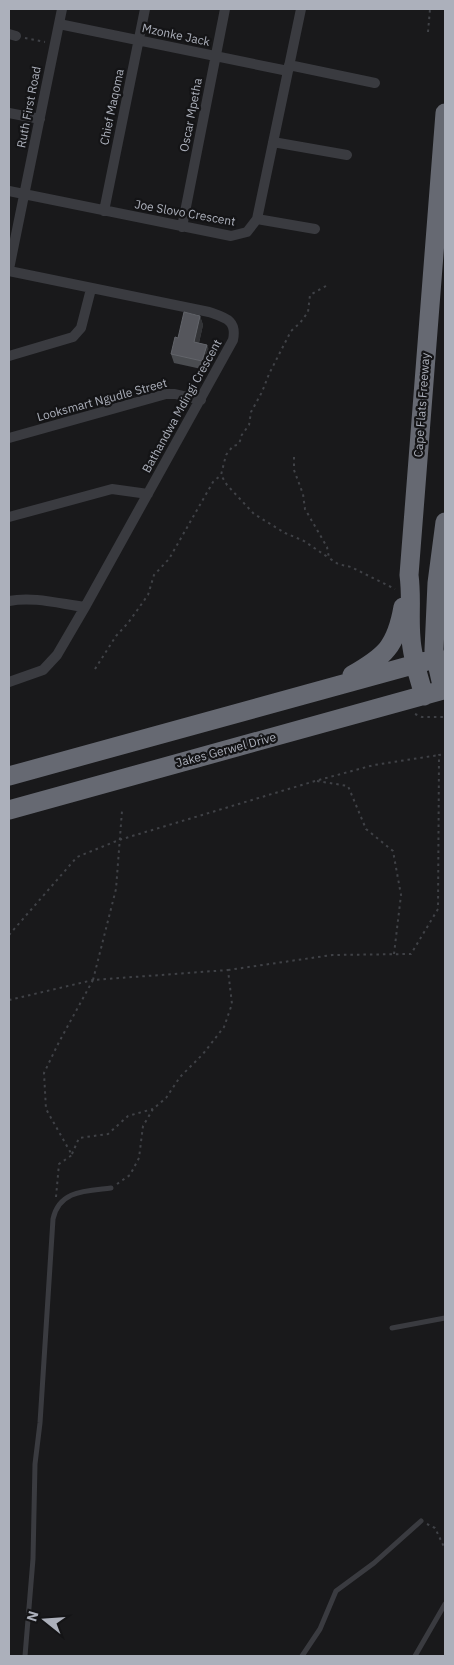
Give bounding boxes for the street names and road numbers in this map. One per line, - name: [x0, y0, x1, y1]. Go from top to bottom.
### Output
- street label: Mzonke Jack: [141, 20, 212, 49]
- street label: Ruth First Road: [13, 65, 44, 149]
- street label: Chief Maqoma: [96, 67, 127, 146]
- street label: Oscar Mpetha: [176, 76, 205, 153]
- street label: Joe Slovo Crescent: [133, 196, 237, 229]
- street label: Bathandwa Mdingi Crescent: [139, 336, 225, 475]
- street label: Cape Flats Freeway: [410, 352, 433, 458]
- street label: Looksmart Ngudle Street: [35, 375, 168, 424]
- street label: Jakes Gerwel Drive: [174, 729, 278, 770]

